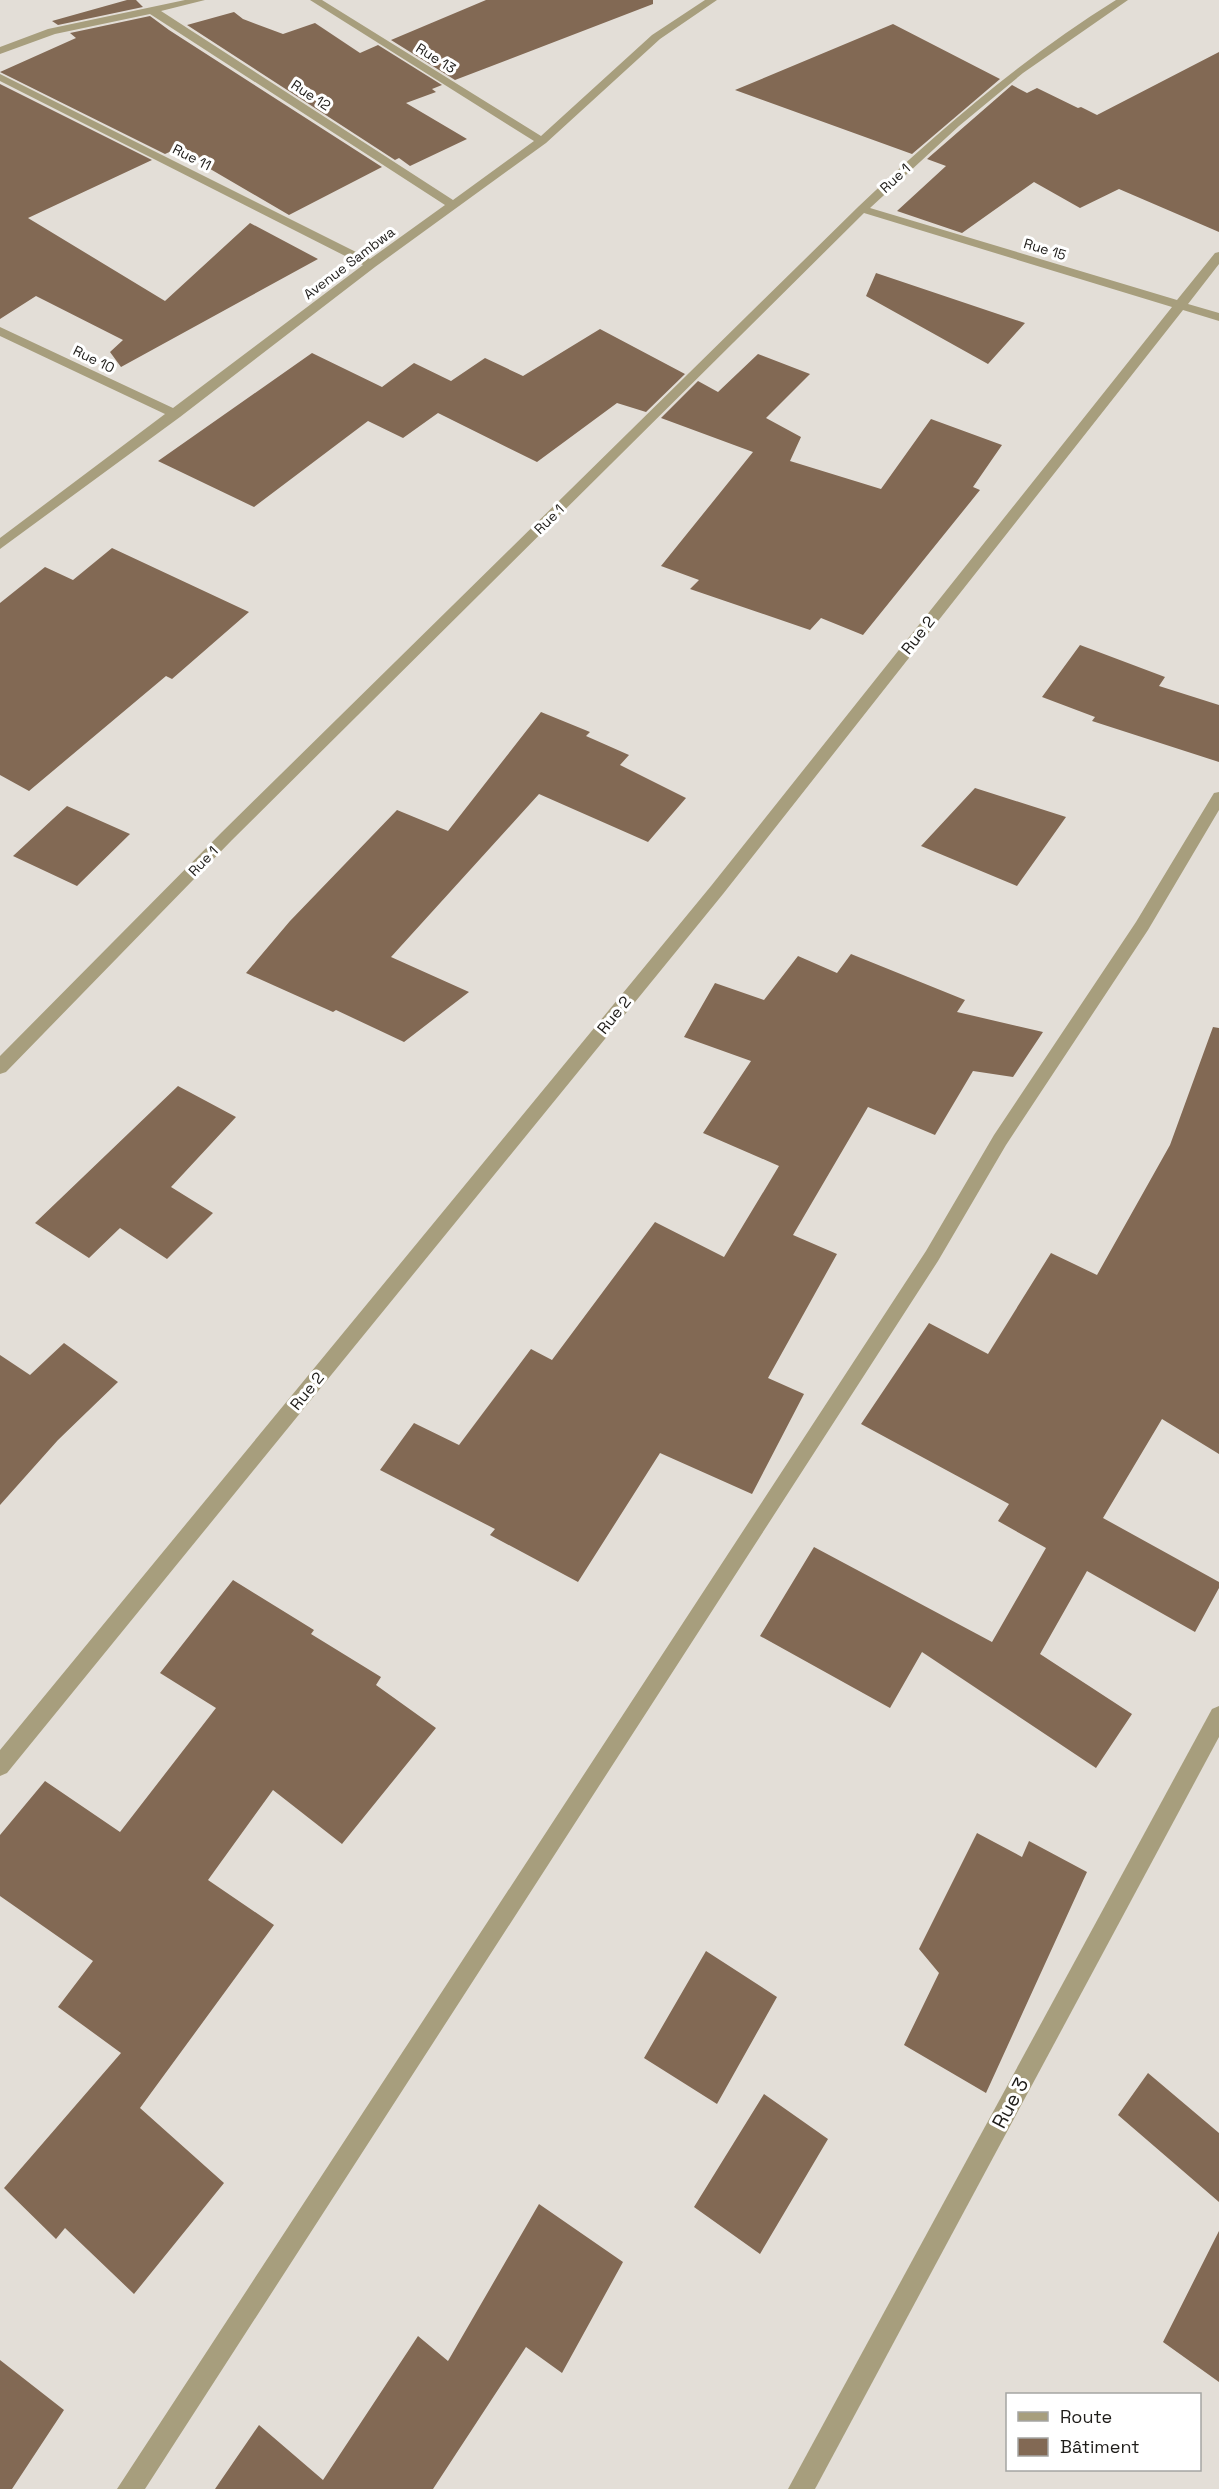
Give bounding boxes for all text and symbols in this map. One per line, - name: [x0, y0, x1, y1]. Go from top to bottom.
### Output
- street label: Rue 13: [413, 39, 459, 77]
- street label: Rue 12: [288, 76, 334, 114]
- street label: Rue 11: [170, 140, 214, 174]
- street label: Rue 1: [876, 159, 914, 197]
- street label: Avenue Sambwa: [300, 223, 398, 303]
- street label: Rue 15: [1022, 234, 1068, 264]
- street label: Rue 10: [70, 341, 118, 377]
- street label: Rue 1: [530, 500, 568, 538]
- street label: Rue 2: [896, 612, 940, 658]
- street label: Rue 1: [184, 842, 222, 880]
- street label: Rue 2: [592, 992, 636, 1038]
- street label: Rue 2: [285, 1368, 329, 1414]
- street label: Rue 3: [986, 2073, 1034, 2133]
- legend: [1006, 2393, 1201, 2471]
- text: Route: [1060, 2405, 1112, 2428]
- text: Bâtiment: [1060, 2435, 1140, 2458]

